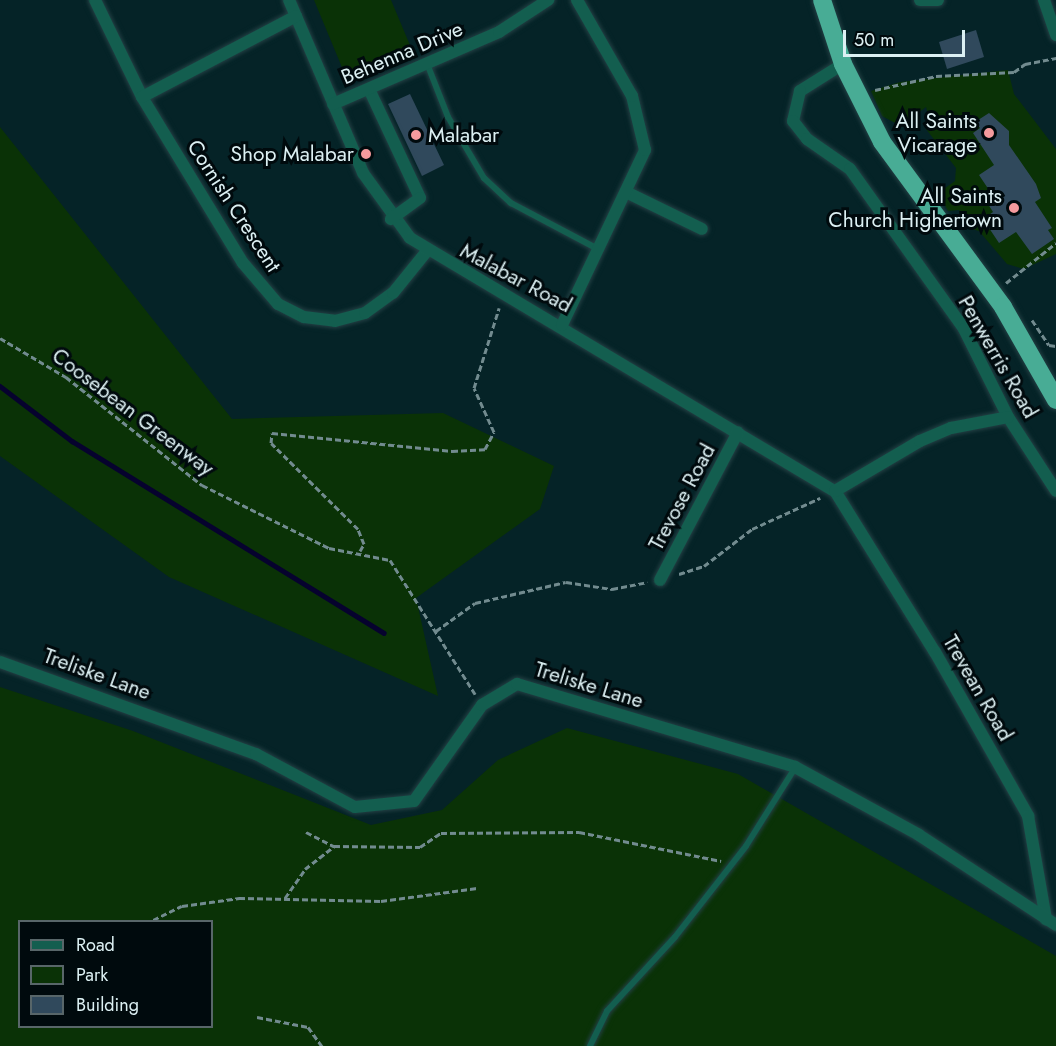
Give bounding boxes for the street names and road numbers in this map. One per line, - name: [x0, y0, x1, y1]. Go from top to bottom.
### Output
- street label: Behenna Drive: [337, 16, 467, 90]
- street label: Cornish Crescent: [182, 135, 286, 277]
- street label: Malabar Road: [456, 238, 576, 318]
- street label: Penwerris Road: [953, 291, 1043, 423]
- street label: Coosebean Greenway: [47, 343, 219, 481]
- street label: Trevose Road: [643, 440, 721, 554]
- street label: Trevean Road: [938, 631, 1018, 745]
- street label: Treliske Lane: [40, 643, 154, 705]
- street label: Treliske Lane: [532, 657, 646, 713]

